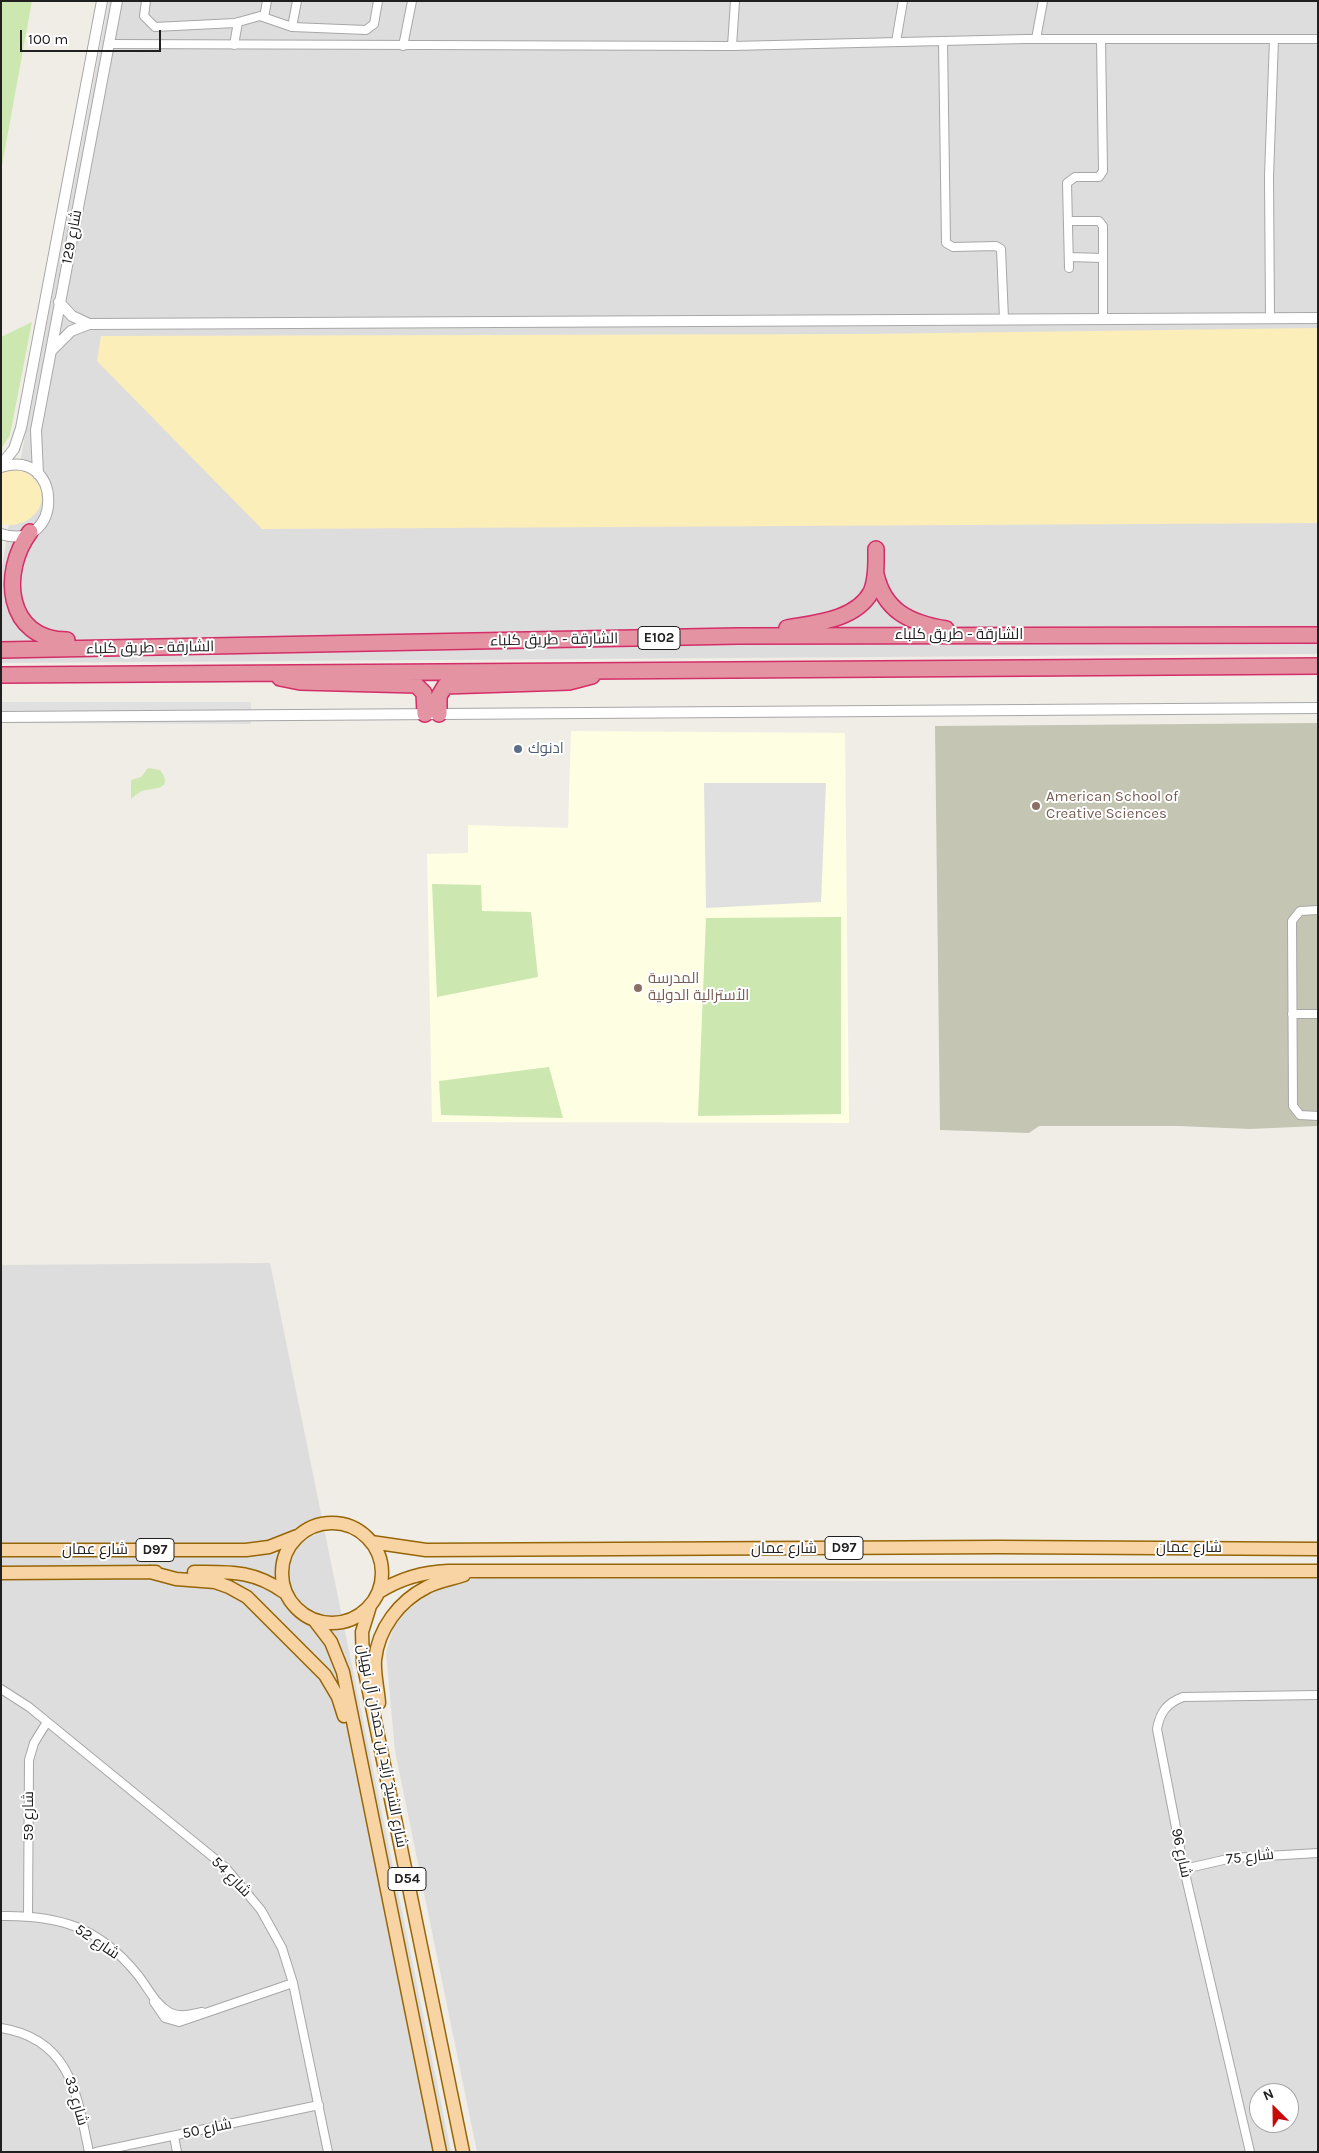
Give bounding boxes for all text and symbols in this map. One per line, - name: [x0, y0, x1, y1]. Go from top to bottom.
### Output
- scale bar: [22, 20, 164, 52]
- text: 100 m: [28, 30, 68, 48]
- street label: شارع 129: [58, 208, 86, 266]
- road number: E102: [638, 626, 680, 650]
- street label: الشارقة - طريق كلباء: [895, 626, 1023, 644]
- street label: الشارقة - طريق كلباء: [490, 630, 618, 650]
- street label: الشارقة - طريق كلباء: [86, 638, 214, 658]
- place label: ادنوك: [528, 740, 564, 758]
- marker: ادنوك: [512, 743, 524, 755]
- place label: American School of Creative Sciences: [1046, 788, 1178, 823]
- marker: American School of Creative Sciences: [1030, 800, 1042, 812]
- place label: المدرسة الأسترالية الدولية: [648, 970, 749, 1005]
- marker: المدرسة الأسترالية الدولية: [632, 982, 644, 994]
- road number: D97: [825, 1536, 863, 1560]
- road number: D97: [136, 1538, 174, 1562]
- street label: شارع عمان: [1156, 1539, 1222, 1557]
- street label: شارع عمان: [751, 1540, 817, 1558]
- street label: شارع عمان: [62, 1541, 128, 1559]
- street label: شارع الشيخ زايد بن حمدان آل نهيان: [353, 1643, 411, 1849]
- street label: شارع 59: [20, 1791, 38, 1841]
- street label: شارع 96: [1167, 1827, 1195, 1879]
- street label: شارع 75: [1225, 1846, 1275, 1868]
- street label: شارع 54: [207, 1853, 255, 1901]
- road number: D54: [388, 1868, 426, 1890]
- street label: شارع 52: [71, 1921, 123, 1963]
- street label: شارع 33: [60, 2074, 92, 2128]
- north arrow: [1249, 2083, 1299, 2133]
- text: N: [1260, 2085, 1276, 2104]
- street label: شارع 50: [181, 2115, 233, 2143]

